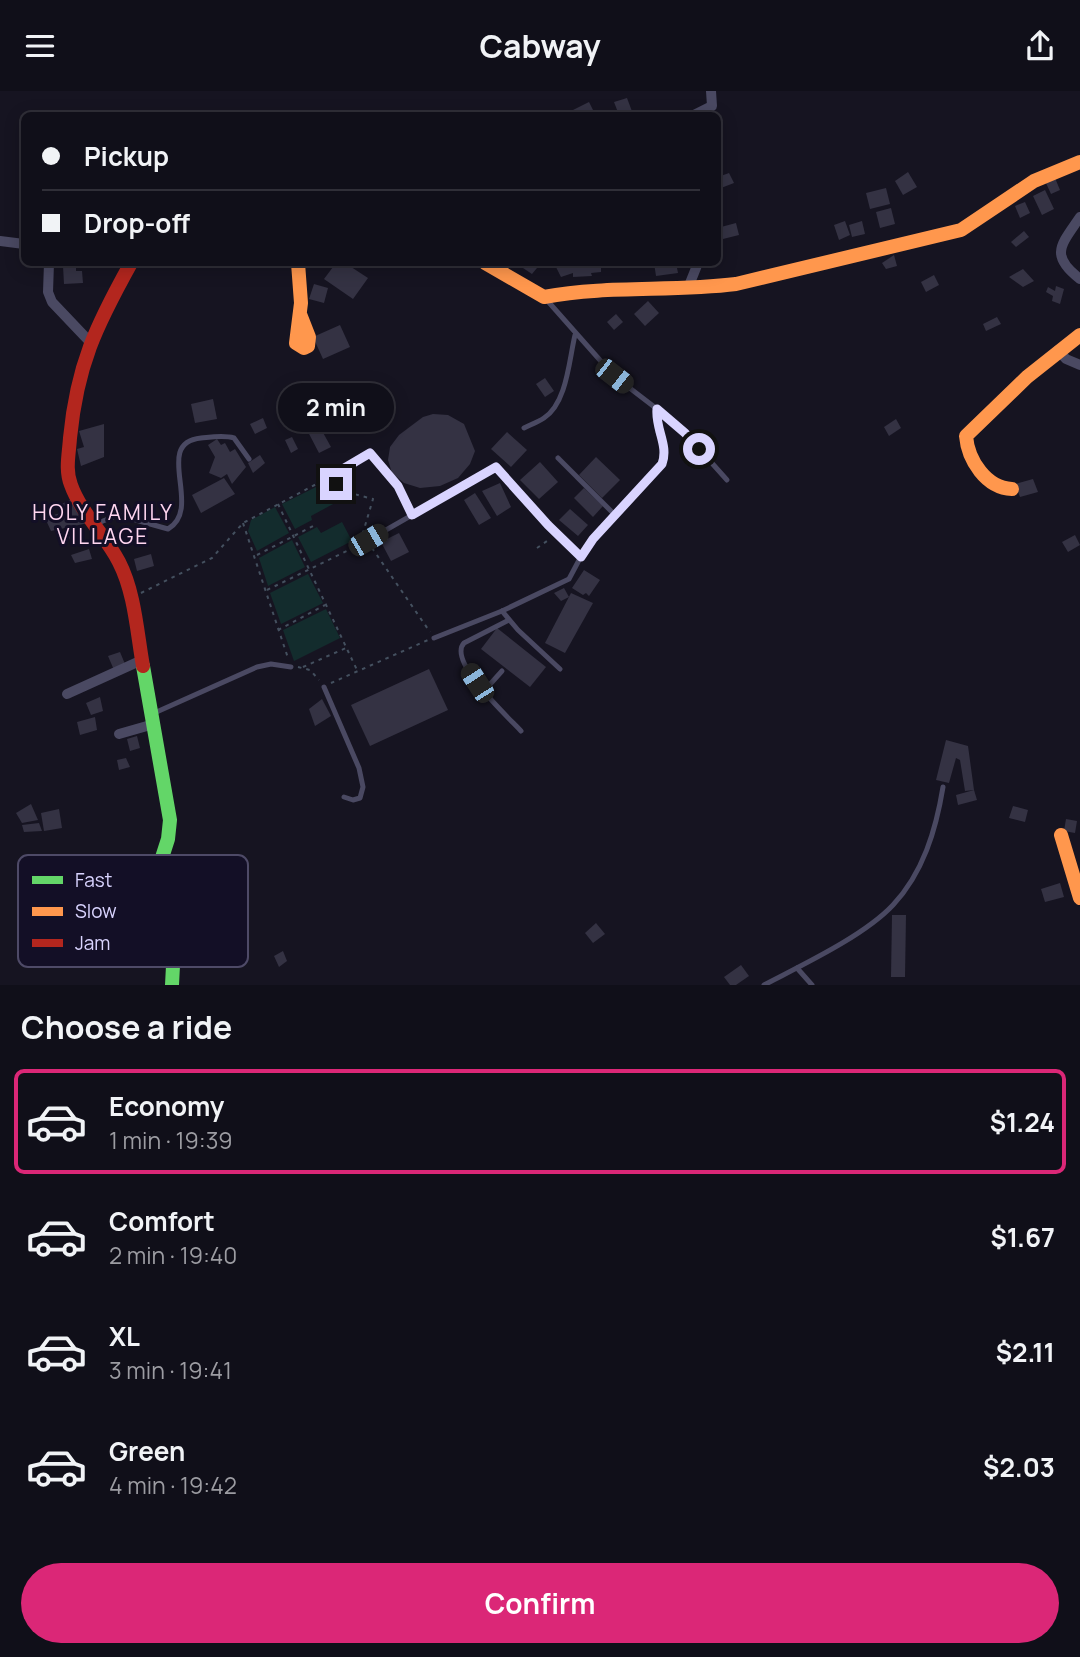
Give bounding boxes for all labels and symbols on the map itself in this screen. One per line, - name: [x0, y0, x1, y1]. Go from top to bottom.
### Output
- car: [591, 355, 638, 397]
- callout: 2 min: [278, 383, 394, 431]
- route start: [683, 433, 715, 465]
- route end: [320, 468, 352, 500]
- district label: HOLY FAMILY VILLAGE: [32, 498, 174, 550]
- car: [345, 520, 392, 560]
- car: [457, 660, 498, 706]
- legend: [18, 855, 248, 967]
- text: Fast: [75, 867, 112, 893]
- text: Slow: [75, 898, 117, 924]
- text: Jam: [75, 930, 110, 956]

